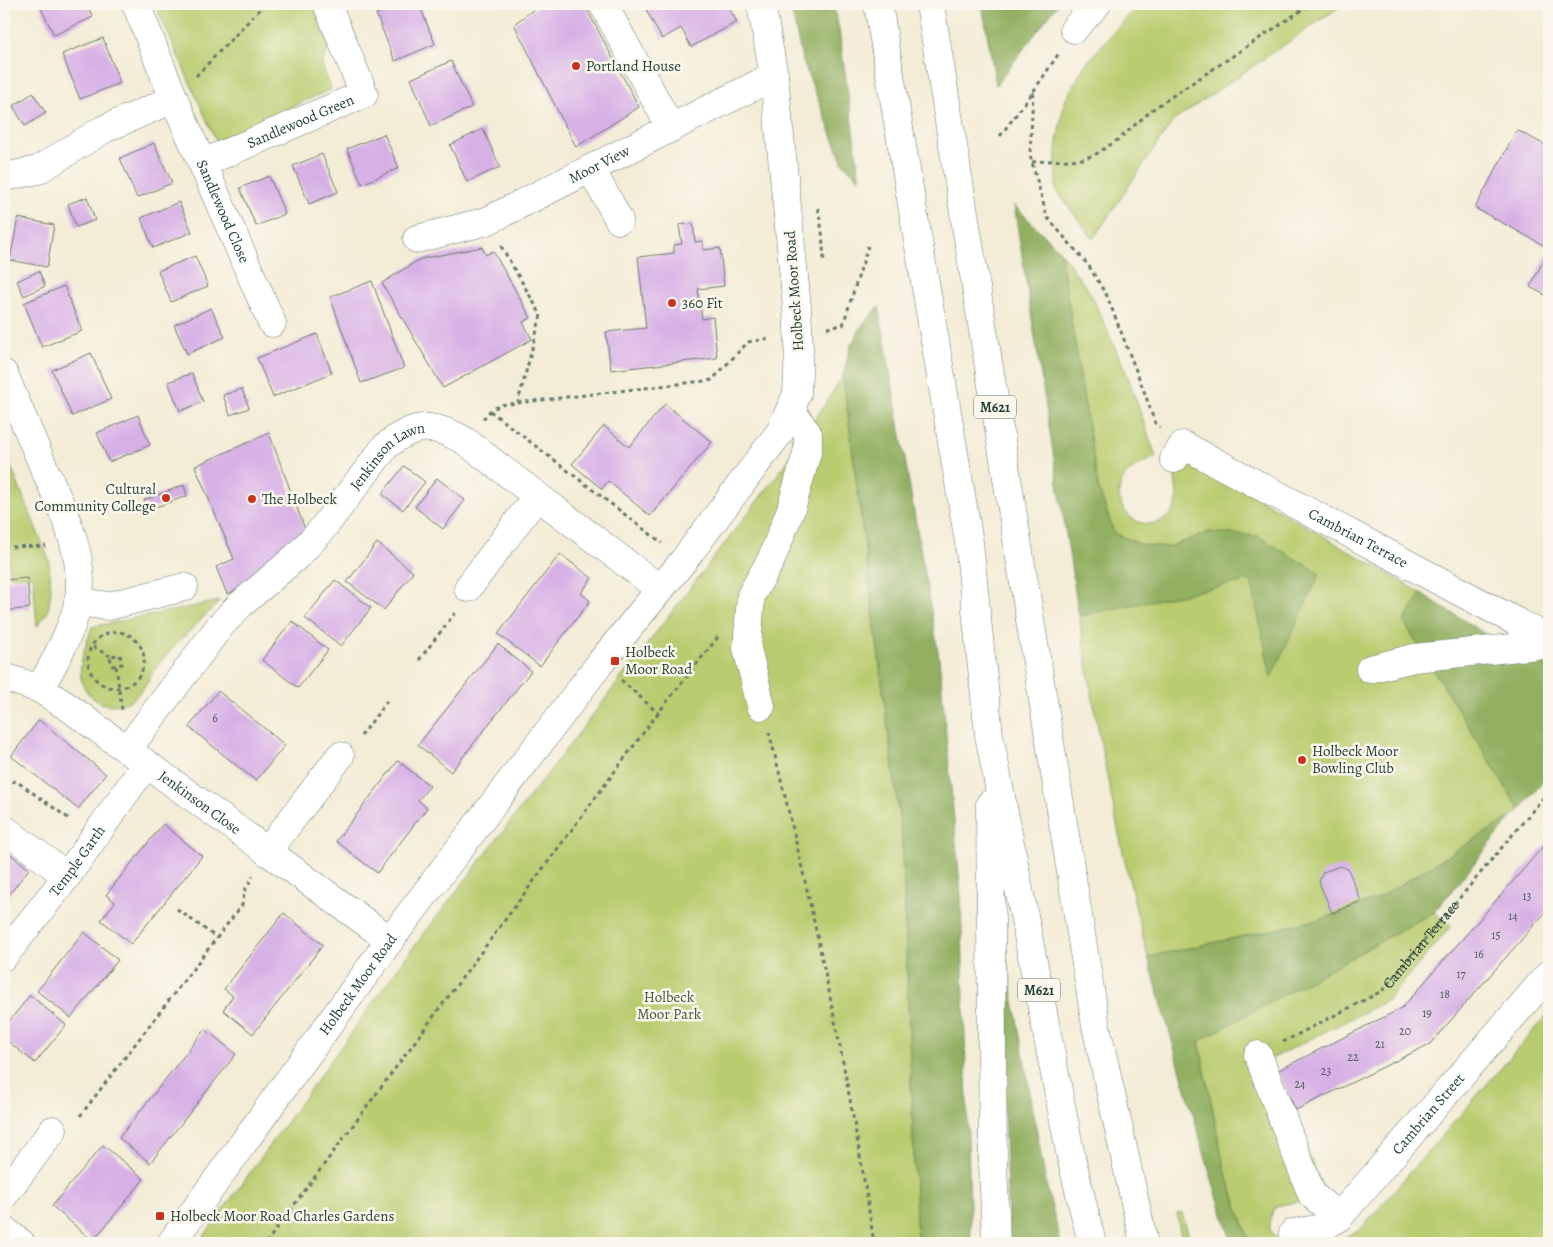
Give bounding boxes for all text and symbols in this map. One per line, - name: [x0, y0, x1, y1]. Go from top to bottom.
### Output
- place label: Portland House: [586, 56, 681, 76]
- marker: Portland House: [570, 60, 582, 72]
- street label: Sandlewood Green: [244, 89, 357, 153]
- street label: Moor View: [565, 140, 634, 188]
- street label: Sandlewood Close: [192, 157, 255, 267]
- street label: Holbeck Moor Road: [780, 229, 808, 352]
- place label: 360 Fit: [682, 293, 723, 313]
- marker: 360 Fit: [666, 297, 678, 309]
- road number: M621: [974, 396, 1016, 418]
- street label: Jenkinson Lawn: [345, 418, 426, 494]
- place label: Cultural Community College: [35, 479, 156, 516]
- place label: The Holbeck: [262, 489, 337, 509]
- marker: Cultural Community College: [160, 492, 172, 504]
- marker: The Holbeck: [246, 493, 258, 505]
- street label: Cambrian Terrace: [1305, 503, 1412, 573]
- place label: Holbeck Moor Road: [625, 642, 693, 679]
- marker: Holbeck Moor Road: [609, 655, 621, 667]
- house number: 6: [212, 710, 218, 726]
- place label: Holbeck Moor Bowling Club: [1312, 741, 1399, 778]
- marker: Holbeck Moor Bowling Club: [1296, 754, 1308, 766]
- street label: Jenkinson Close: [155, 766, 245, 839]
- street label: Temple Garth: [45, 821, 110, 901]
- house number: 13: [1522, 888, 1532, 904]
- street label: Cambrian Terrace: [1378, 896, 1464, 993]
- house number: 14: [1508, 908, 1518, 924]
- house number: 15: [1491, 927, 1501, 943]
- street label: Holbeck Moor Road: [314, 929, 402, 1039]
- house number: 16: [1474, 946, 1484, 962]
- house number: 17: [1456, 966, 1467, 982]
- road number: M621: [1018, 978, 1060, 1002]
- house number: 18: [1440, 986, 1450, 1002]
- park label: Holbeck Moor Park: [637, 987, 702, 1024]
- house number: 19: [1422, 1005, 1432, 1021]
- house number: 20: [1399, 1023, 1411, 1039]
- house number: 21: [1375, 1036, 1385, 1052]
- house number: 22: [1347, 1049, 1359, 1065]
- house number: 23: [1321, 1063, 1331, 1079]
- street label: Cambrian Street: [1387, 1069, 1469, 1159]
- house number: 24: [1294, 1076, 1306, 1092]
- place label: Holbeck Moor Road Charles Gardens: [170, 1206, 395, 1226]
- marker: Holbeck Moor Road Charles Gardens: [154, 1210, 166, 1222]

